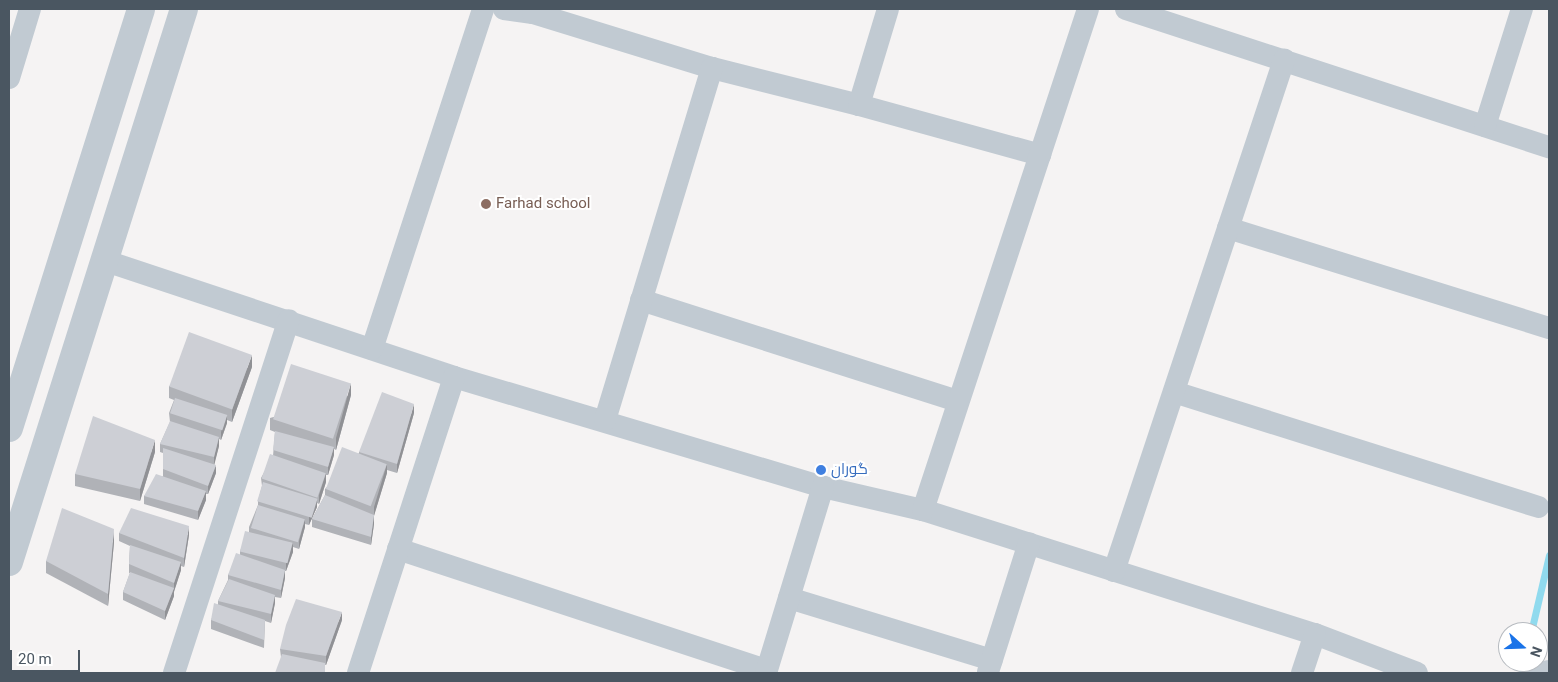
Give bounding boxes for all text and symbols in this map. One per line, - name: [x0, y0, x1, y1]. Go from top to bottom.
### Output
- place label: Farhad school: [496, 195, 590, 213]
- marker: Farhad school: [480, 198, 492, 210]
- place label: گوران: [831, 461, 868, 479]
- marker: گوران: [815, 464, 827, 476]
- north arrow: [1498, 622, 1548, 672]
- scale bar: [12, 640, 82, 672]
- text: N: [1527, 644, 1545, 659]
- text: 20 m: [18, 650, 52, 668]

